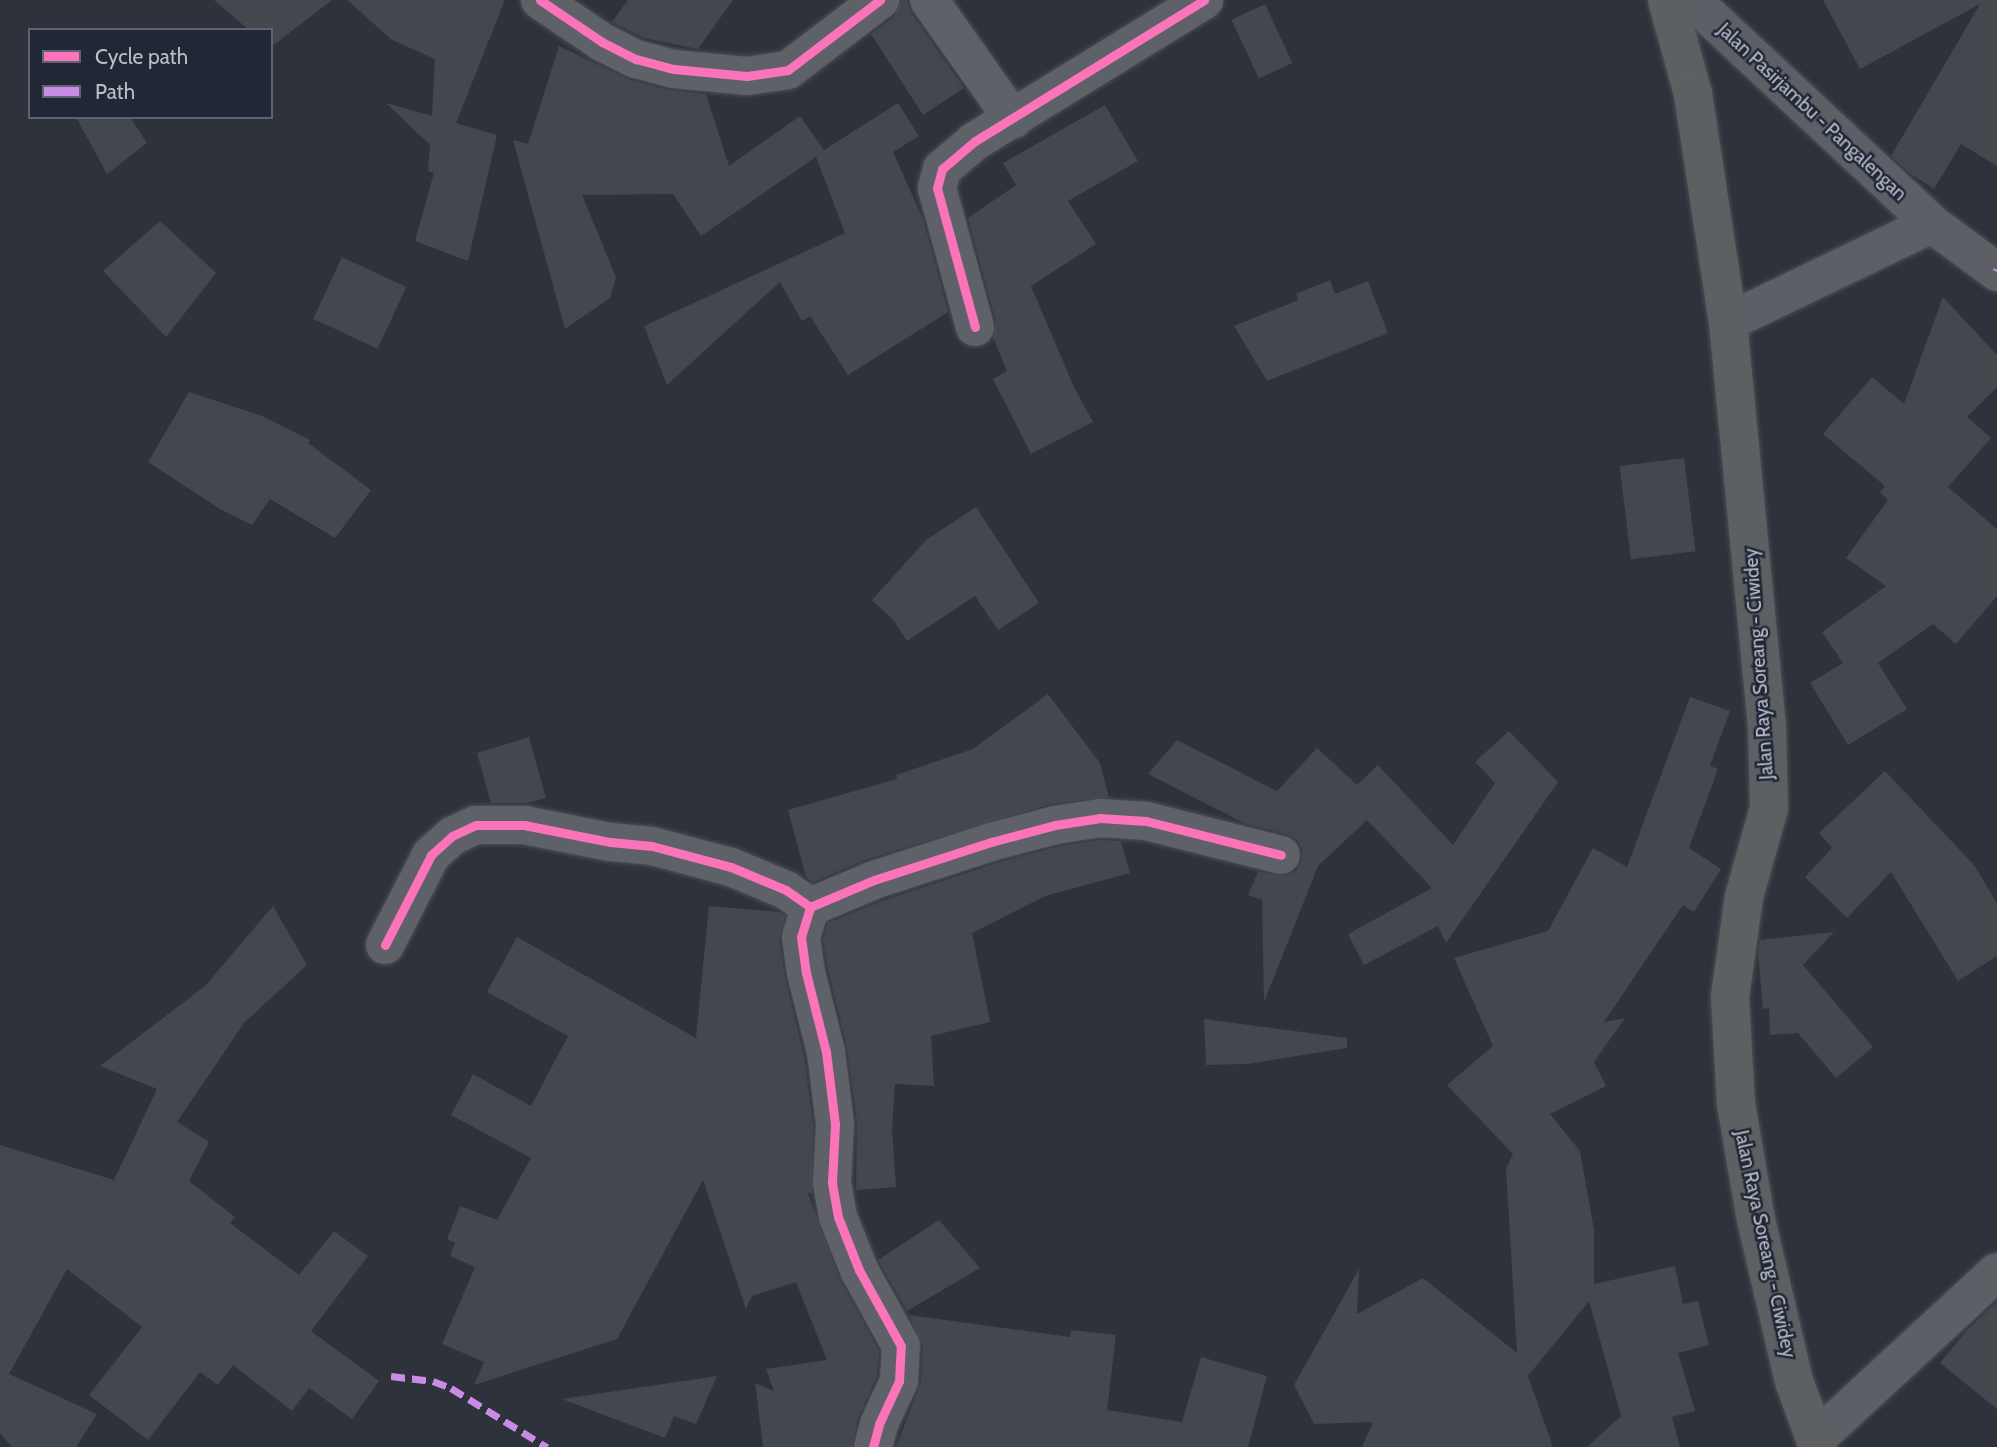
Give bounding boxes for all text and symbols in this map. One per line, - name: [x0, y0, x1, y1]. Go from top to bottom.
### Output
- street label: Jalan Pasirjambu - Pangalengan: [1713, 19, 1911, 205]
- legend: [28, 28, 273, 119]
- text: Cycle path: [95, 44, 188, 69]
- text: Path: [95, 79, 135, 104]
- street label: Jalan Raya Soreang - Ciwidey: [1740, 547, 1778, 781]
- street label: Jalan Raya Soreang - Ciwidey: [1730, 1128, 1800, 1360]

